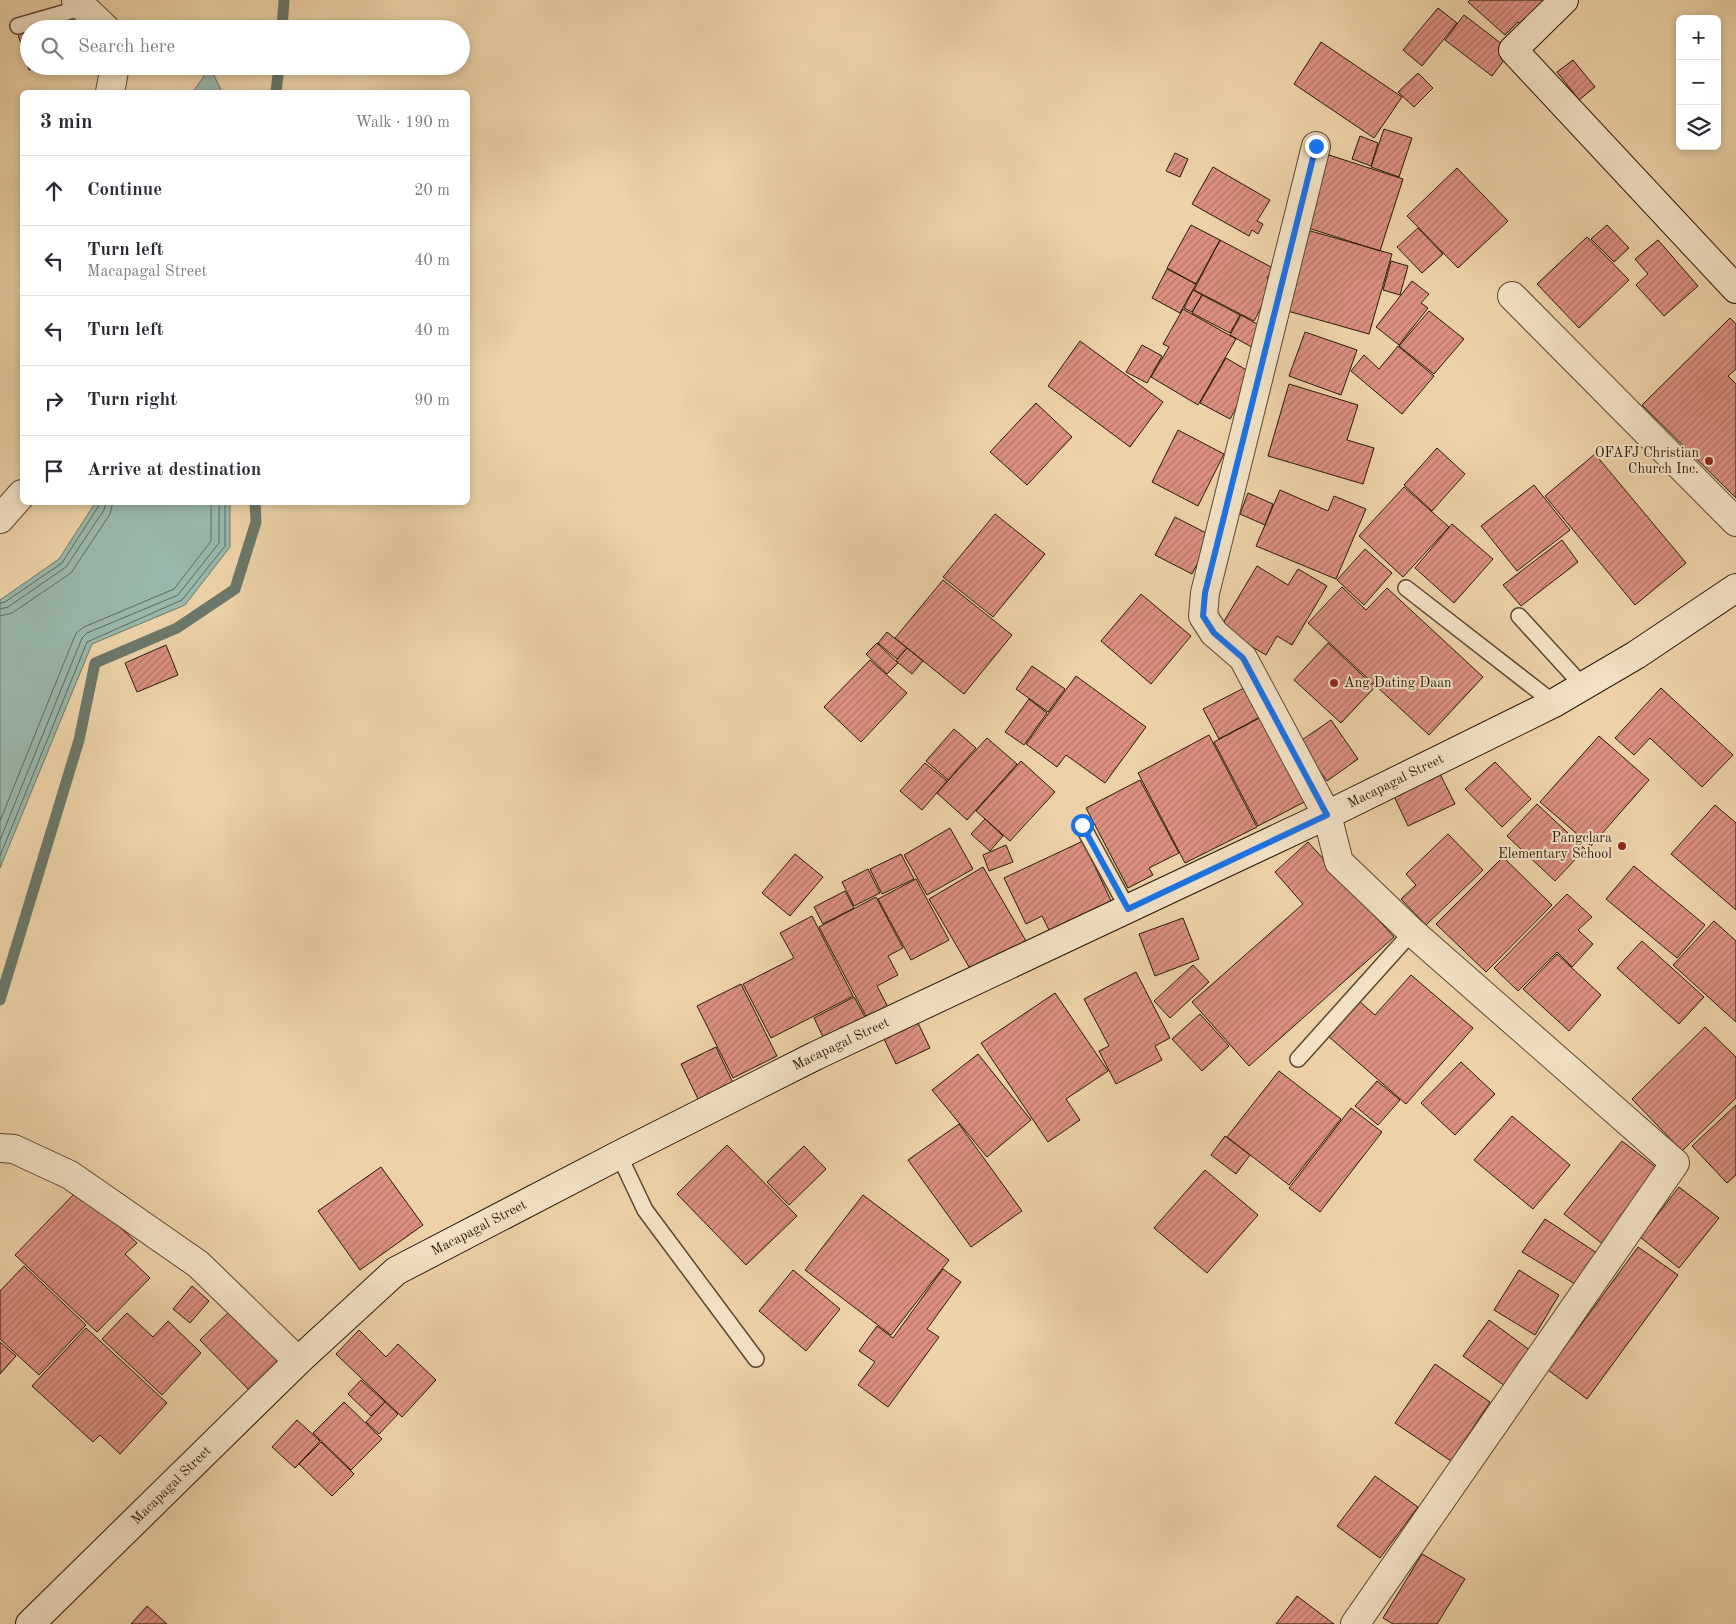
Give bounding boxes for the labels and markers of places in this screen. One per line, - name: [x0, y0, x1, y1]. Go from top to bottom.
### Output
- place label: OFAFJ Christian Church Inc.: [1595, 446, 1699, 476]
- marker: OFAFJ Christian Church Inc.: [1703, 455, 1715, 467]
- place label: Ang Dating Daan: [1344, 676, 1452, 690]
- marker: Ang Dating Daan: [1328, 677, 1340, 689]
- place label: Pangclara Elementary School: [1498, 831, 1612, 861]
- marker: Pangclara Elementary School: [1616, 840, 1628, 852]

